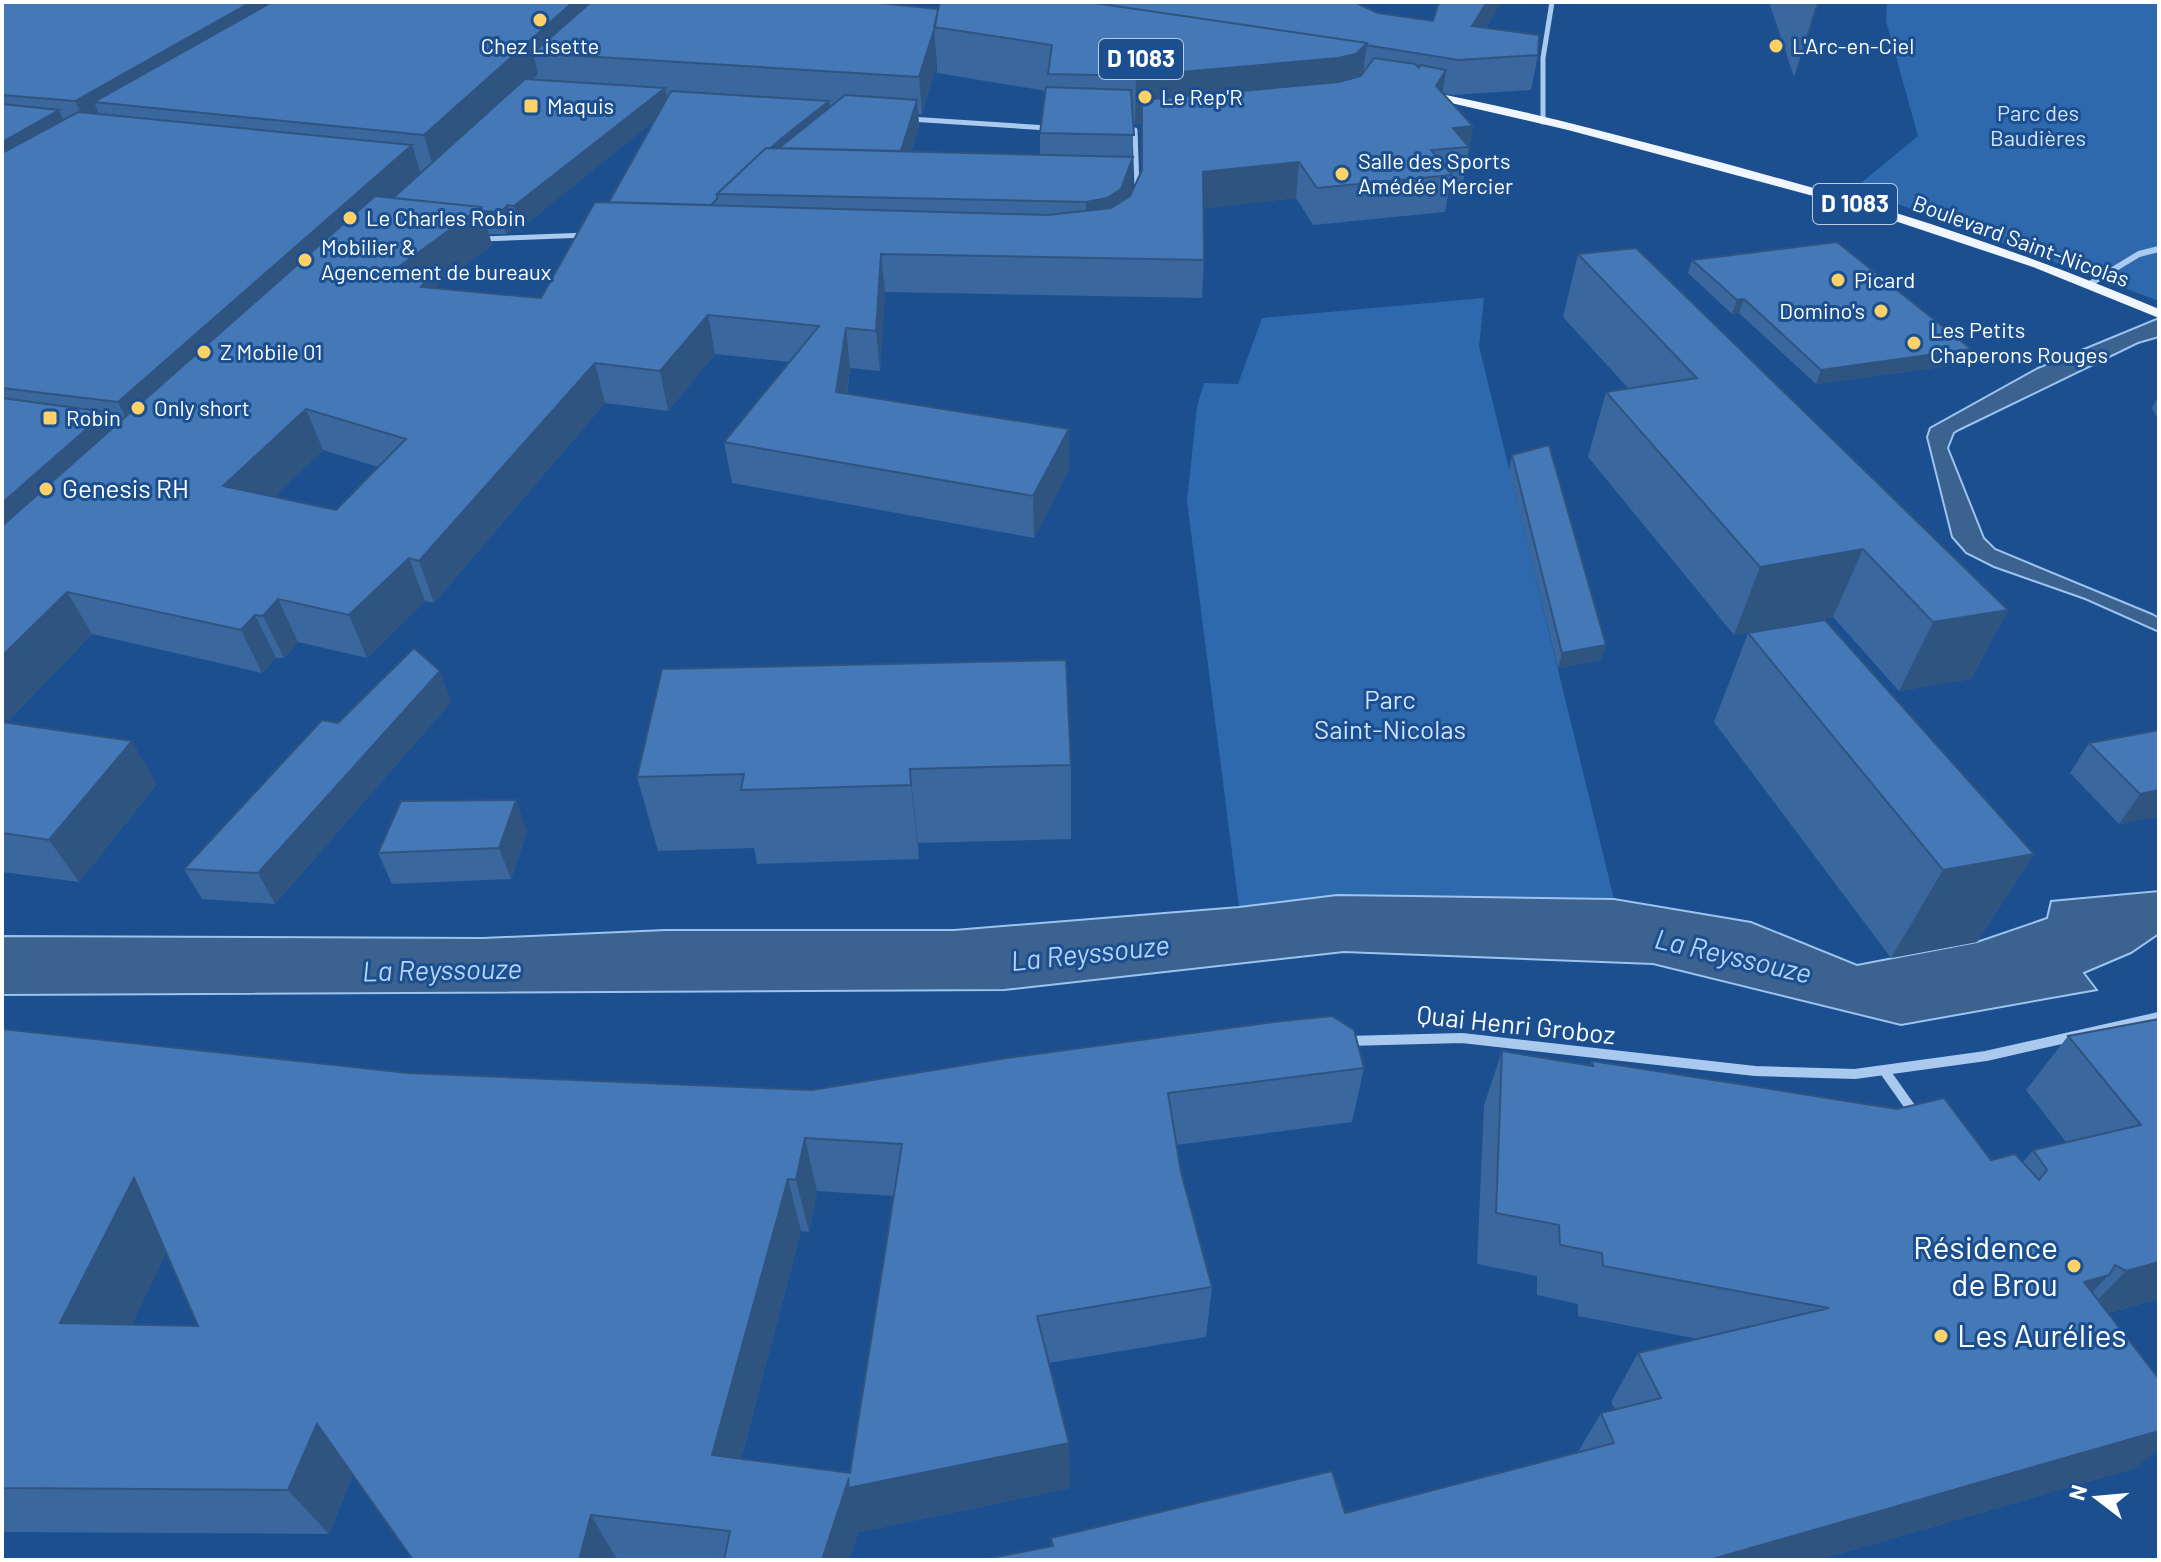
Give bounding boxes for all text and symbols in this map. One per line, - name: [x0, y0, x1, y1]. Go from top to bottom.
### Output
- marker: Chez Lisette: [531, 11, 549, 29]
- place label: Chez Lisette: [481, 32, 599, 58]
- place label: L'Arc-en-Ciel: [1792, 32, 1914, 58]
- marker: L'Arc-en-Ciel: [1767, 37, 1785, 55]
- road number: D 1083: [1099, 39, 1183, 79]
- place label: Le Rep'R: [1161, 83, 1243, 109]
- marker: Le Rep'R: [1136, 88, 1154, 106]
- place label: Maquis: [547, 92, 614, 118]
- marker: Maquis: [522, 97, 540, 115]
- park label: Parc des Baudières: [1990, 99, 2086, 150]
- place label: Salle des Sports Amédée Mercier: [1358, 147, 1513, 198]
- marker: Salle des Sports Amédée Mercier: [1333, 165, 1351, 183]
- road number: D 1083: [1813, 184, 1897, 224]
- street label: Boulevard Saint-Nicolas: [1910, 189, 2133, 291]
- place label: Le Charles Robin: [366, 204, 526, 230]
- marker: Le Charles Robin: [341, 209, 359, 227]
- place label: Mobilier & Agencement de bureaux: [321, 233, 551, 284]
- marker: Mobilier & Agencement de bureaux: [296, 251, 314, 269]
- place label: Picard: [1854, 266, 1915, 292]
- marker: Picard: [1829, 271, 1847, 289]
- place label: Domino's: [1779, 297, 1865, 323]
- marker: Domino's: [1872, 302, 1890, 320]
- place label: Les Petits Chaperons Rouges: [1930, 316, 2108, 367]
- marker: Les Petits Chaperons Rouges: [1905, 334, 1923, 352]
- place label: Z Mobile 01: [220, 338, 323, 364]
- marker: Z Mobile 01: [195, 343, 213, 361]
- place label: Only short: [154, 394, 250, 420]
- marker: Only short: [129, 399, 147, 417]
- place label: Robin: [66, 404, 121, 430]
- marker: Robin: [41, 409, 59, 427]
- place label: Genesis RH: [62, 472, 189, 503]
- marker: Genesis RH: [37, 480, 55, 498]
- park label: Parc Saint-Nicolas: [1314, 683, 1466, 744]
- water label: La Reyssouze: [1652, 921, 1815, 990]
- water label: La Reyssouze: [1009, 927, 1171, 977]
- water label: La Reyssouze: [362, 951, 522, 987]
- street label: Quai Henri Groboz: [1415, 998, 1617, 1049]
- place label: Résidence de Brou: [1913, 1227, 2058, 1302]
- marker: Résidence de Brou: [2065, 1257, 2083, 1275]
- place label: Les Aurélies: [1957, 1315, 2127, 1353]
- marker: Les Aurélies: [1932, 1327, 1950, 1345]
- north arrow: [2057, 1458, 2137, 1538]
- text: N: [2062, 1482, 2091, 1503]

